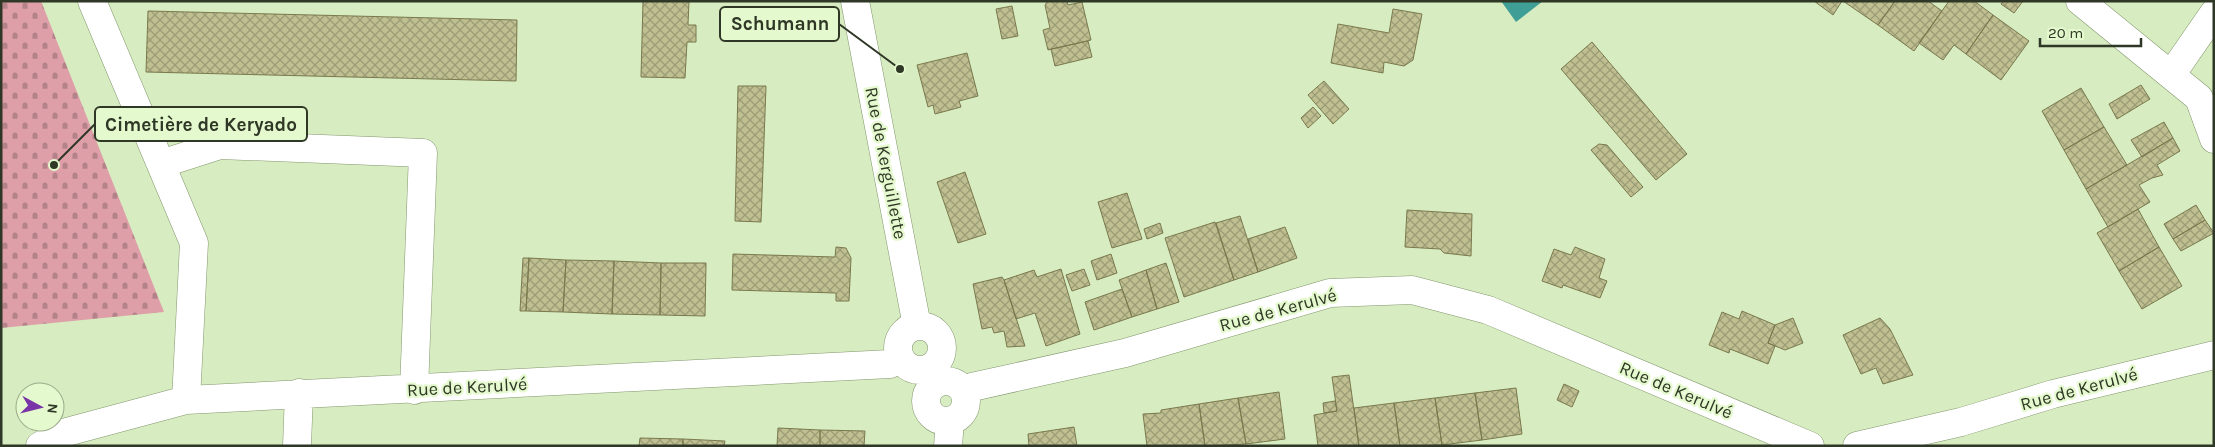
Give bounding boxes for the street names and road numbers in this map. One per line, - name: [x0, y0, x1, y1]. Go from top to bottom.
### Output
- street label: Rue de Kerguillette: [860, 85, 912, 241]
- street label: Rue de Kerulvé: [1217, 284, 1339, 336]
- street label: Rue de Kerulvé: [1616, 356, 1736, 424]
- street label: Rue de Kerulvé: [2018, 363, 2140, 415]
- street label: Rue de Kerulvé: [406, 373, 528, 401]

